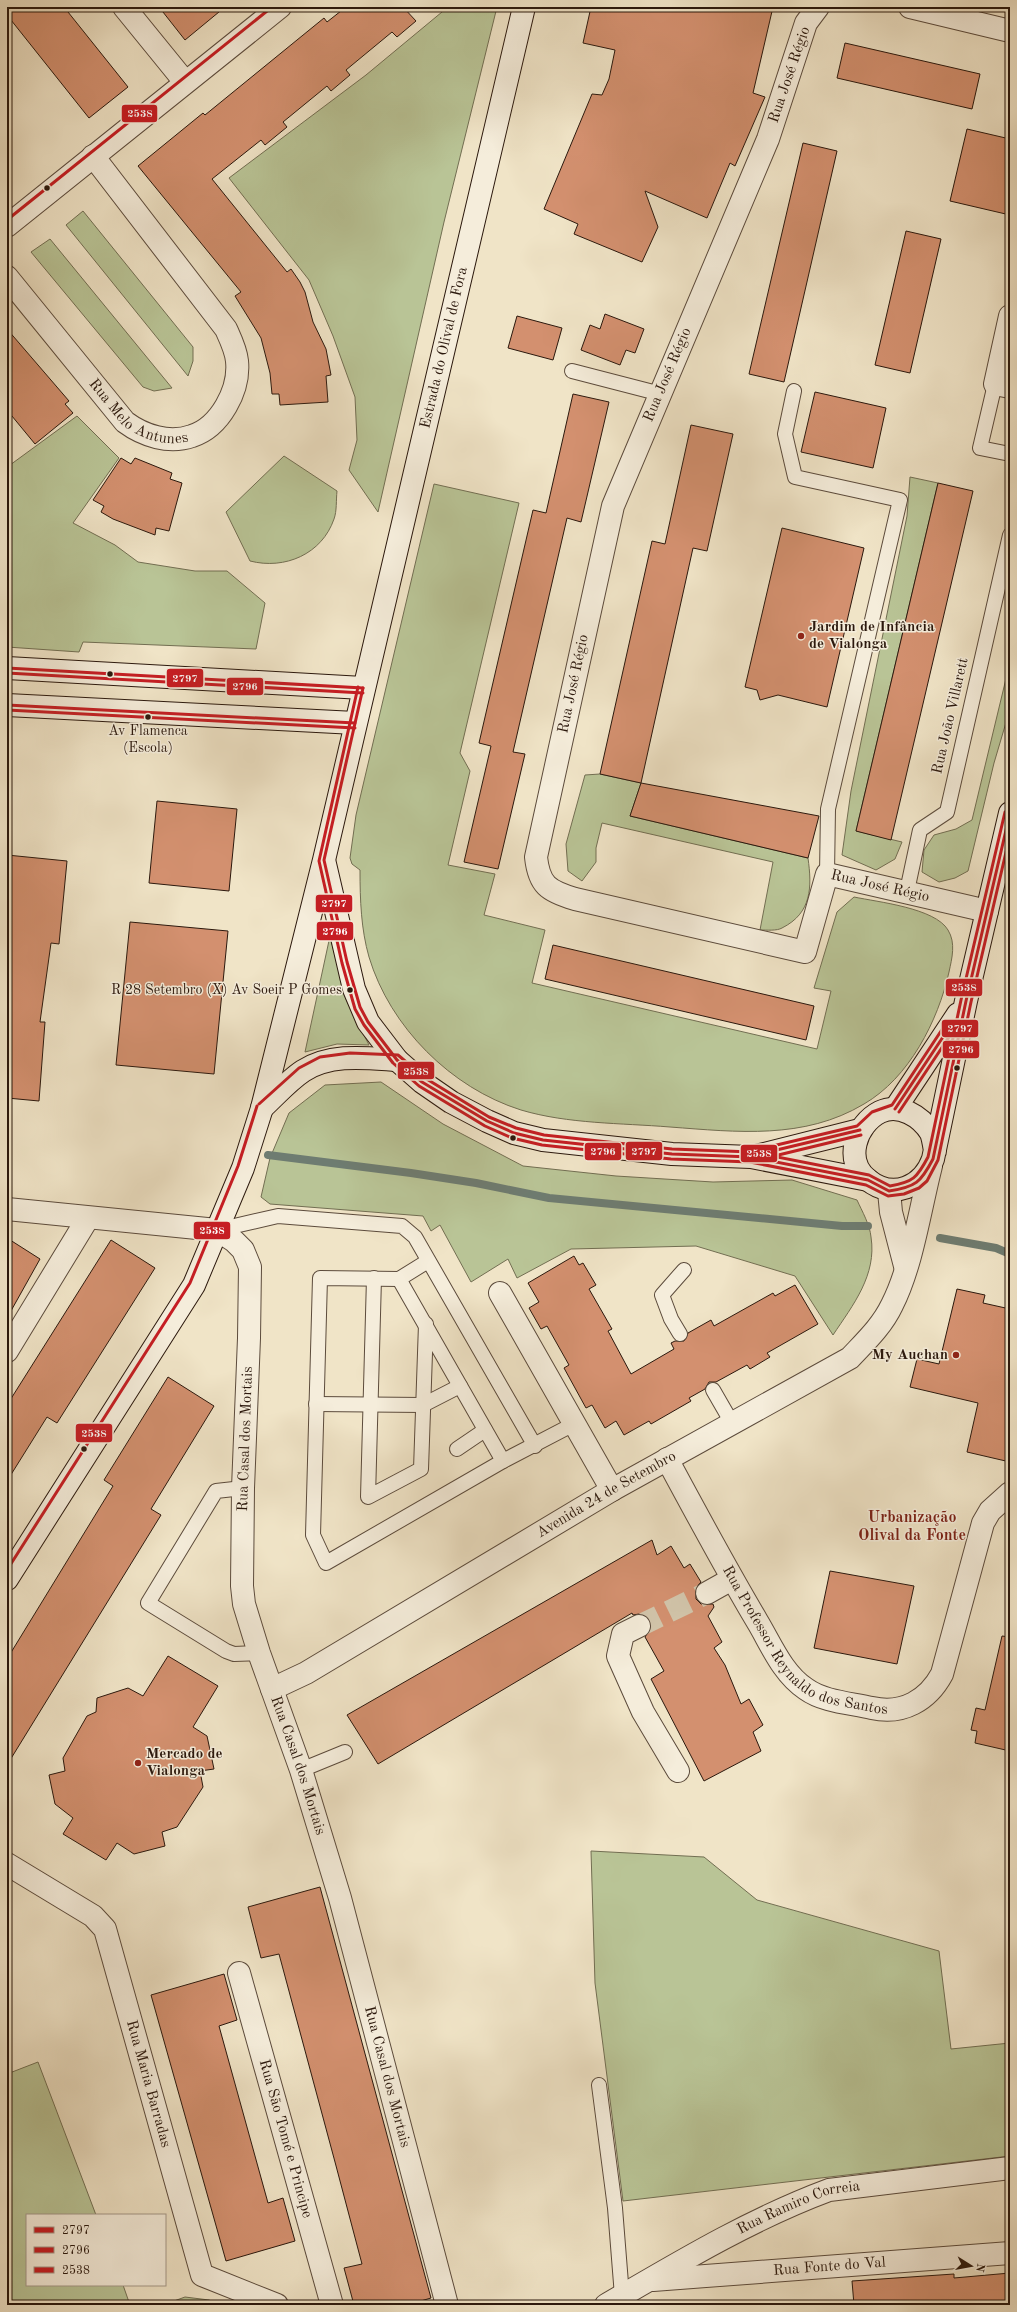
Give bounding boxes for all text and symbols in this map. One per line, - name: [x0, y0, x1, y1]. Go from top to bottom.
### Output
- street label: Rua José Régio: [767, 25, 813, 125]
- line badge: 2538: [121, 104, 158, 123]
- text: 2538: [127, 109, 153, 120]
- unlabelled marker: [42, 183, 52, 193]
- street label: Estrada do Olival de Fora: [418, 265, 470, 430]
- street label: Rua José Régio: [641, 326, 695, 424]
- street label: Rua Melo Antunes: [86, 376, 190, 447]
- place label: Jardim de Infância de Vialonga: [809, 620, 935, 652]
- marker: Jardim de Infância de Vialonga: [796, 631, 806, 641]
- street label: Rua José Régio: [556, 633, 592, 735]
- street label: Rua João Villarett: [930, 656, 972, 776]
- line badge: 2797: [166, 668, 204, 688]
- unlabelled marker: [105, 669, 115, 679]
- text: 2797: [172, 674, 198, 685]
- line badge: 2796: [226, 677, 264, 696]
- text: 2796: [232, 682, 258, 693]
- marker: Av Flamenca (Escola): [143, 712, 153, 722]
- place label: Av Flamenca (Escola): [108, 724, 188, 755]
- street label: Rua José Régio: [829, 868, 931, 905]
- line badge: 2797: [315, 894, 353, 913]
- text: 2797: [321, 899, 347, 910]
- line badge: 2796: [316, 921, 354, 941]
- text: 2796: [322, 927, 348, 938]
- line badge: 2538: [945, 978, 983, 997]
- place label: R 28 Setembro (X) Av Soeir P Gomes: [111, 983, 342, 997]
- text: 2538: [951, 983, 977, 994]
- marker: R 28 Setembro (X) Av Soeir P Gomes: [345, 985, 355, 995]
- line badge: 2797: [941, 1019, 979, 1038]
- text: 2797: [947, 1024, 973, 1035]
- line badge: 2796: [942, 1040, 980, 1059]
- text: 2796: [948, 1045, 974, 1056]
- line badge: 2538: [397, 1061, 435, 1080]
- unlabelled marker: [952, 1063, 962, 1073]
- text: 2538: [403, 1067, 429, 1078]
- unlabelled marker: [508, 1133, 518, 1143]
- line badge: 2797: [625, 1141, 663, 1161]
- line badge: 2796: [584, 1142, 622, 1161]
- line badge: 2538: [740, 1144, 778, 1163]
- text: 2796: [590, 1147, 616, 1158]
- text: 2797: [631, 1147, 657, 1158]
- text: 2538: [746, 1149, 772, 1160]
- line badge: 2538: [193, 1221, 231, 1240]
- text: 2538: [199, 1226, 225, 1237]
- place label: My Auchan: [872, 1348, 948, 1363]
- marker: My Auchan: [951, 1350, 961, 1360]
- street label: Rua Casal dos Mortais: [236, 1366, 256, 1512]
- line badge: 2538: [75, 1423, 113, 1443]
- text: 2538: [81, 1429, 107, 1440]
- unlabelled marker: [79, 1444, 89, 1454]
- street label: Avenida 24 de Setembro: [534, 1448, 679, 1541]
- district label: Urbanização Olival da Fonte: [858, 1510, 966, 1544]
- street label: Rua Professor Reynaldo dos Santos: [719, 1563, 888, 1717]
- street label: Rua Casal dos Mortais: [268, 1694, 328, 1837]
- place label: Mercado de Vialonga: [146, 1747, 223, 1779]
- marker: Mercado de Vialonga: [133, 1758, 143, 1768]
- street label: Rua Casal dos Mortais: [361, 2005, 413, 2149]
- street label: Rua Maria Barradas: [123, 2018, 173, 2149]
- street label: Rua São Tomé e Principe: [256, 2058, 315, 2220]
- street label: Rua Ramiro Correia: [735, 2179, 861, 2237]
- legend: [26, 2214, 166, 2286]
- text: 2797: [62, 2225, 90, 2237]
- text: 2796: [62, 2245, 90, 2257]
- north arrow: [951, 2246, 991, 2286]
- street label: Rua Fonte do Val: [773, 2255, 886, 2278]
- text: N: [973, 2262, 986, 2273]
- text: 2538: [62, 2264, 90, 2277]

